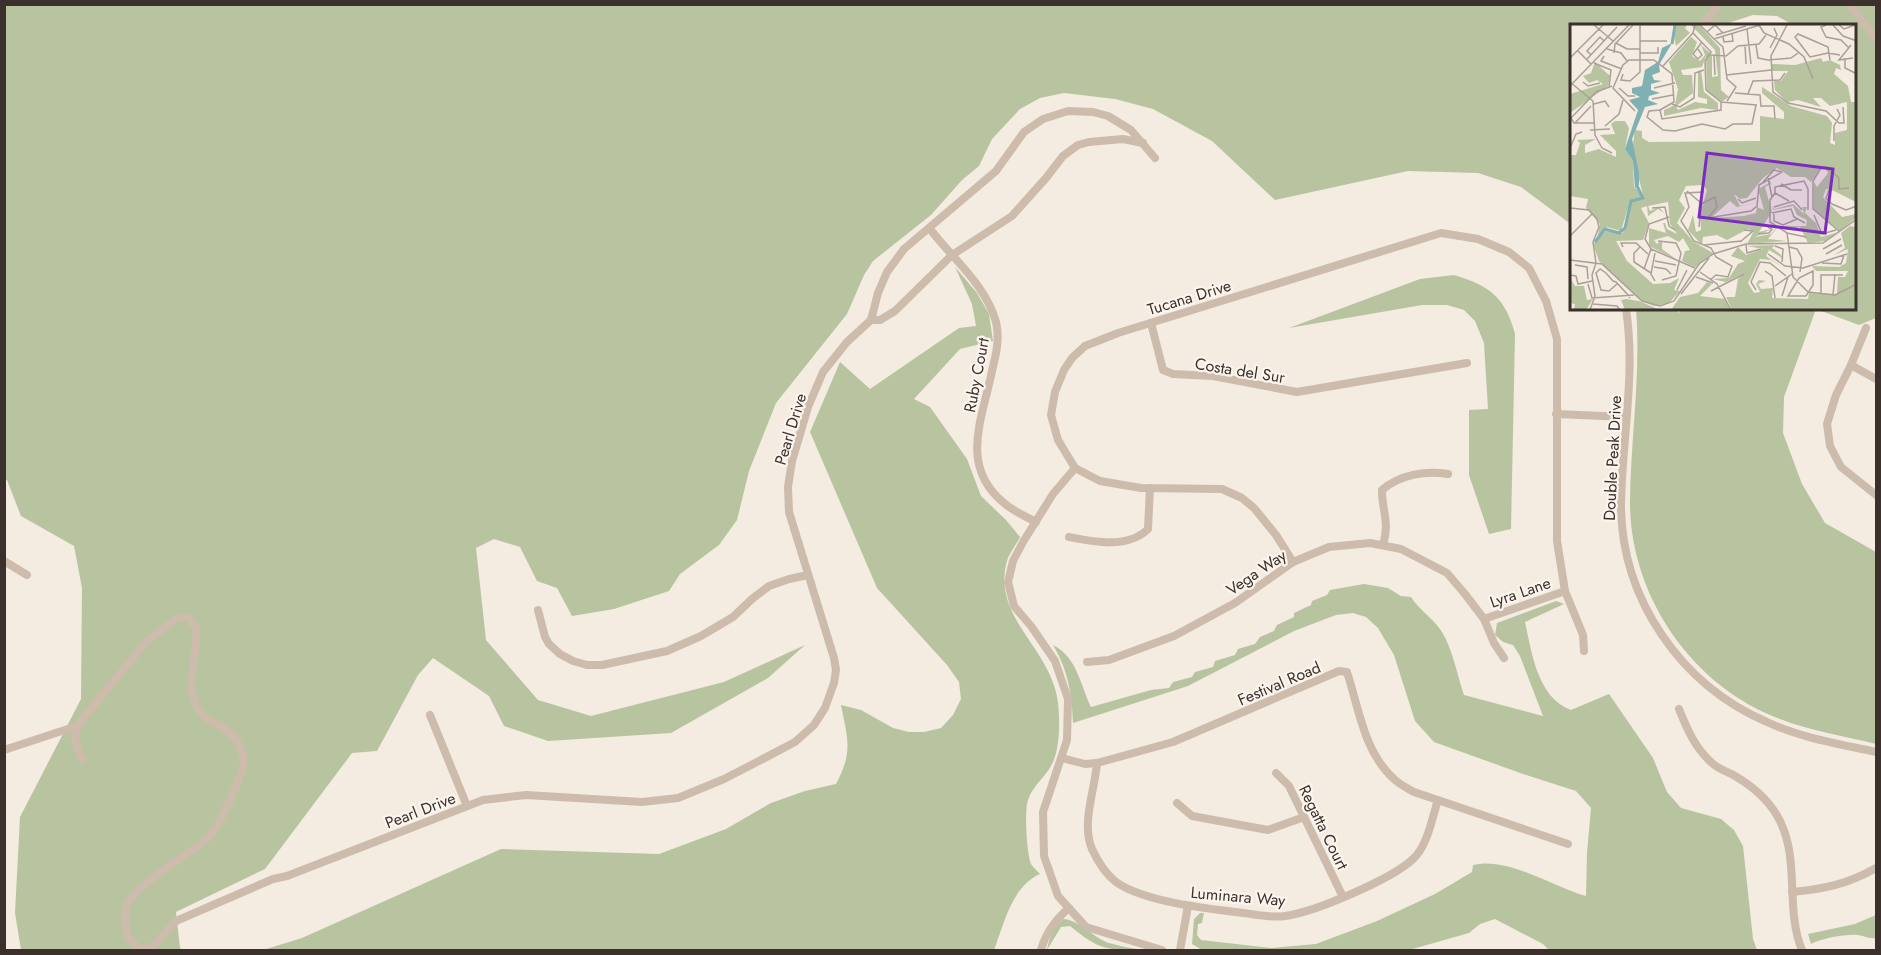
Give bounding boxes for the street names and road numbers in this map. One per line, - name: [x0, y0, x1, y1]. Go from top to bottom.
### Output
- street label: Tucana Drive: [1144, 274, 1234, 321]
- street label: Ruby Court: [958, 336, 995, 414]
- street label: Costa del Sur: [1193, 352, 1287, 389]
- street label: Pearl Drive: [769, 391, 812, 468]
- street label: Double Peak Drive: [1598, 395, 1627, 521]
- street label: Vega Way: [1222, 543, 1292, 601]
- street label: Lyra Lane: [1487, 571, 1554, 614]
- street label: Festival Road: [1234, 656, 1324, 711]
- street label: Regatta Court: [1293, 781, 1354, 874]
- street label: Pearl Drive: [382, 787, 459, 834]
- street label: Luminara Way: [1190, 881, 1287, 912]

